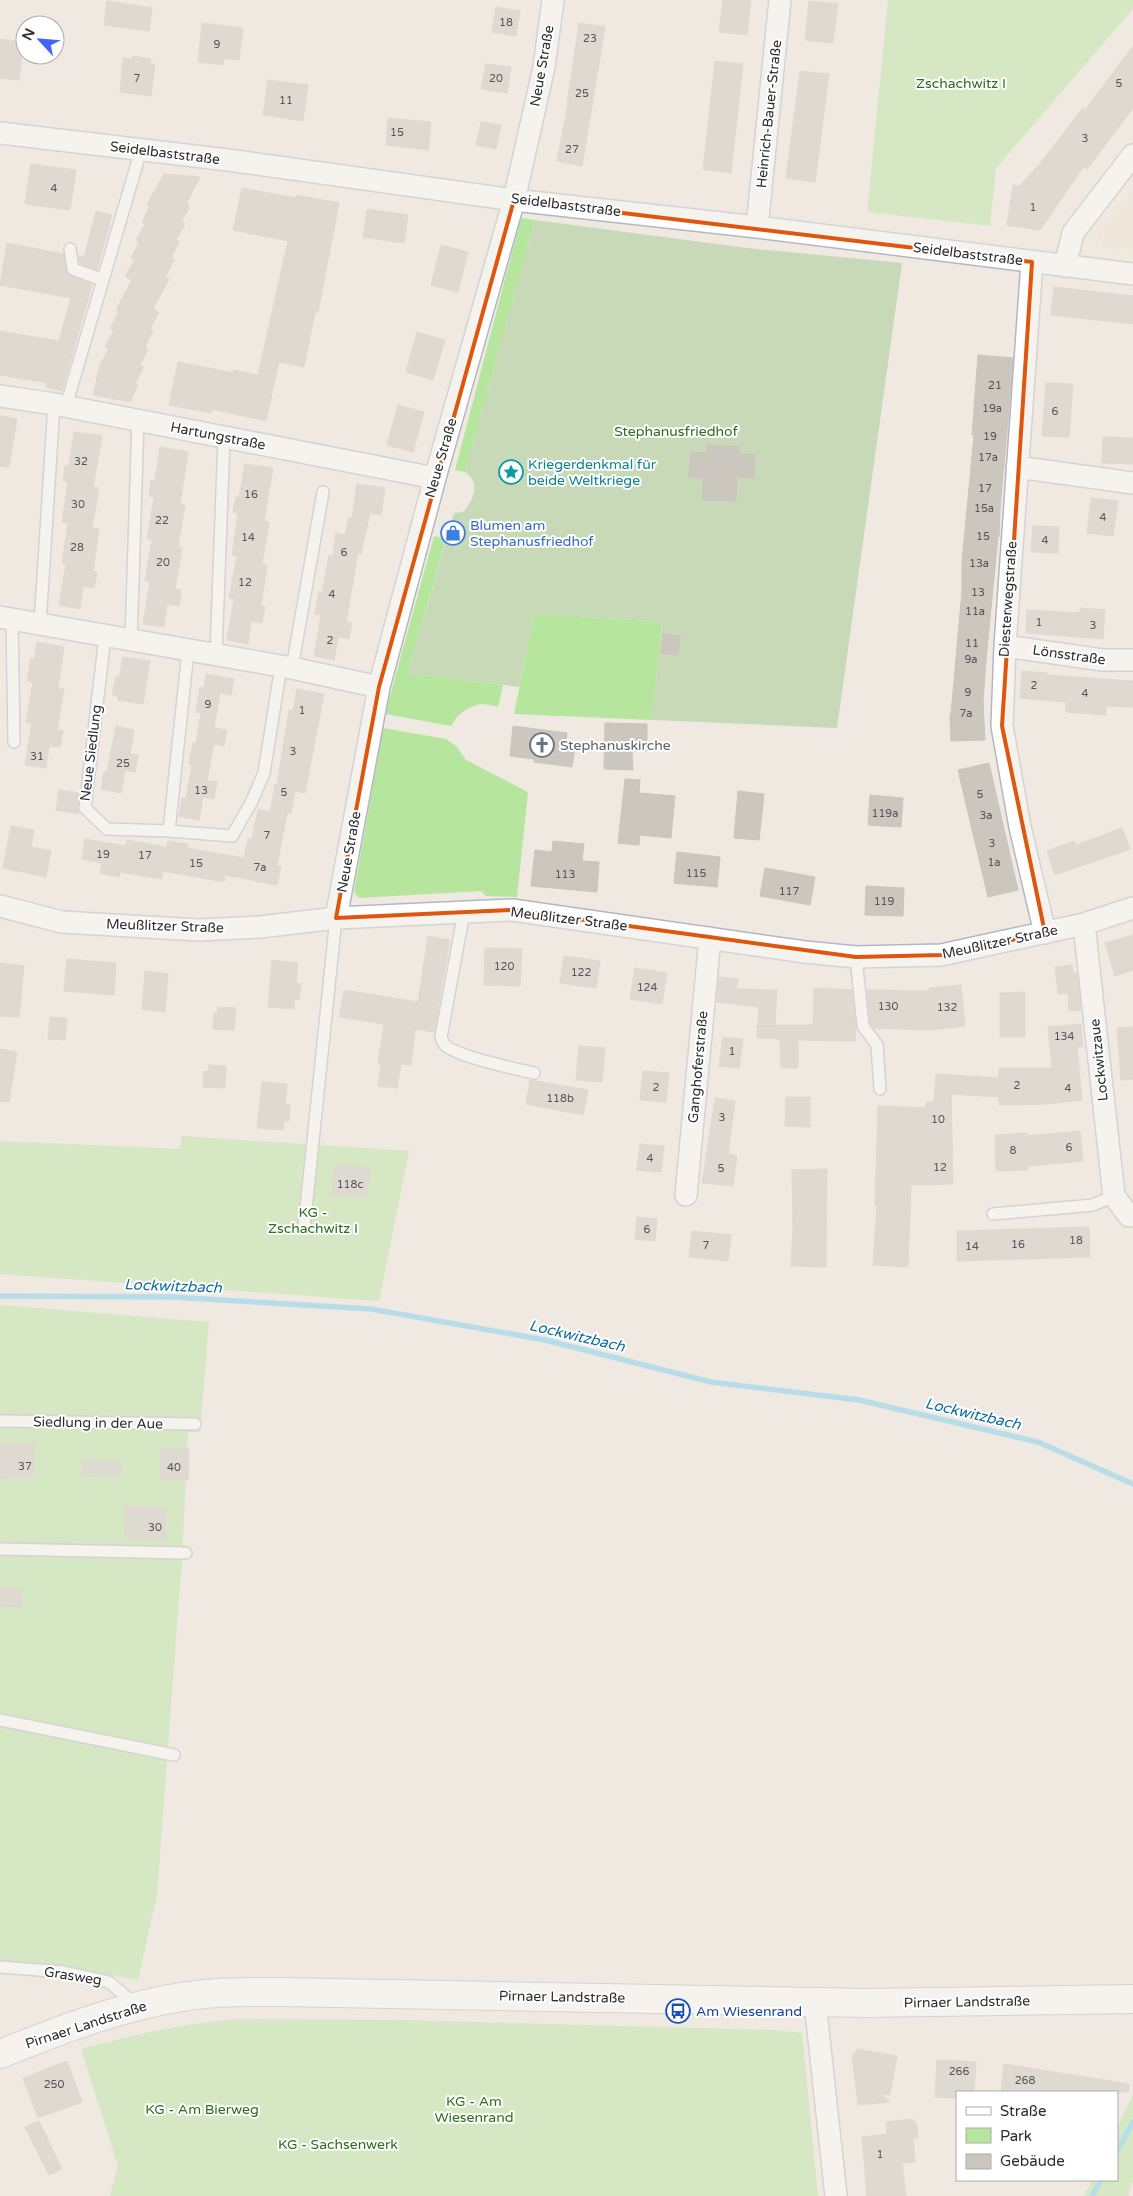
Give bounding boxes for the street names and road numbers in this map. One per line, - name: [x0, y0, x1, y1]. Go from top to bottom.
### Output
- street label: Neue Straße: [526, 24, 558, 108]
- street label: Heinrich-Bauer-Straße: [753, 39, 785, 189]
- street label: Seidelbaststraße: [109, 138, 221, 168]
- street label: Seidelbaststraße: [510, 190, 622, 220]
- street label: Seidelbaststraße: [912, 239, 1024, 269]
- street label: Neue Straße: [421, 416, 461, 500]
- street label: Hartungstraße: [169, 418, 267, 454]
- street label: Diesterwegstraße: [995, 540, 1021, 658]
- street label: Lönsstraße: [1031, 641, 1107, 669]
- street label: Neue Siedlung: [77, 704, 105, 802]
- street label: Neue Straße: [333, 810, 365, 894]
- street label: Meußlitzer Straße: [509, 903, 629, 935]
- street label: Meußlitzer Straße: [106, 915, 224, 937]
- street label: Meußlitzer Straße: [941, 921, 1059, 963]
- street label: Ganghoferstraße: [685, 1010, 711, 1124]
- street label: Lockwitzaue: [1086, 1018, 1112, 1102]
- street label: Siedlung in der Aue: [33, 1413, 163, 1433]
- street label: Grasweg: [43, 1963, 103, 1989]
- street label: Pirnaer Landstraße: [499, 1987, 625, 2007]
- street label: Pirnaer Landstraße: [904, 1992, 1030, 2012]
- street label: Pirnaer Landstraße: [23, 1997, 149, 2053]

